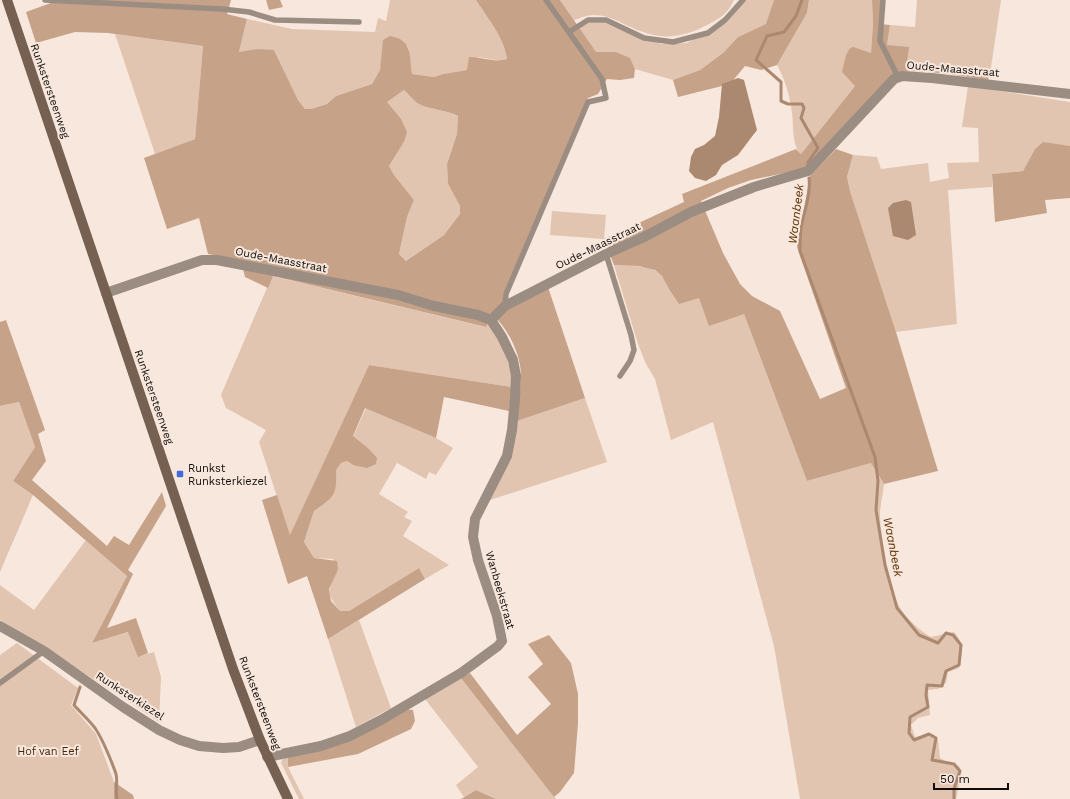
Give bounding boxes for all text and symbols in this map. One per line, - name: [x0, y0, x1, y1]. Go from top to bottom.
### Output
- street label: Runkstersteenweg: [28, 42, 72, 140]
- street label: Oude-Maasstraat: [906, 58, 1000, 80]
- water label: Waanbeek: [785, 183, 807, 245]
- street label: Oude-Maasstraat: [553, 220, 643, 272]
- street label: Oude-Maasstraat: [234, 245, 328, 275]
- street label: Runkstersteenweg: [132, 348, 176, 446]
- place label: Runkst Runksterkiezel: [188, 462, 268, 488]
- marker: Runkst Runksterkiezel: [175, 469, 185, 479]
- water label: Waanbeek: [880, 516, 906, 578]
- street label: Wanbeekstraat: [483, 550, 517, 631]
- street label: Runkstersteenweg: [236, 654, 284, 752]
- street label: Runksterkiezel: [93, 669, 167, 723]
- park label: Hof van Eef: [17, 745, 79, 758]
- scale bar: [934, 765, 1008, 791]
- text: 50 m: [940, 772, 970, 786]

